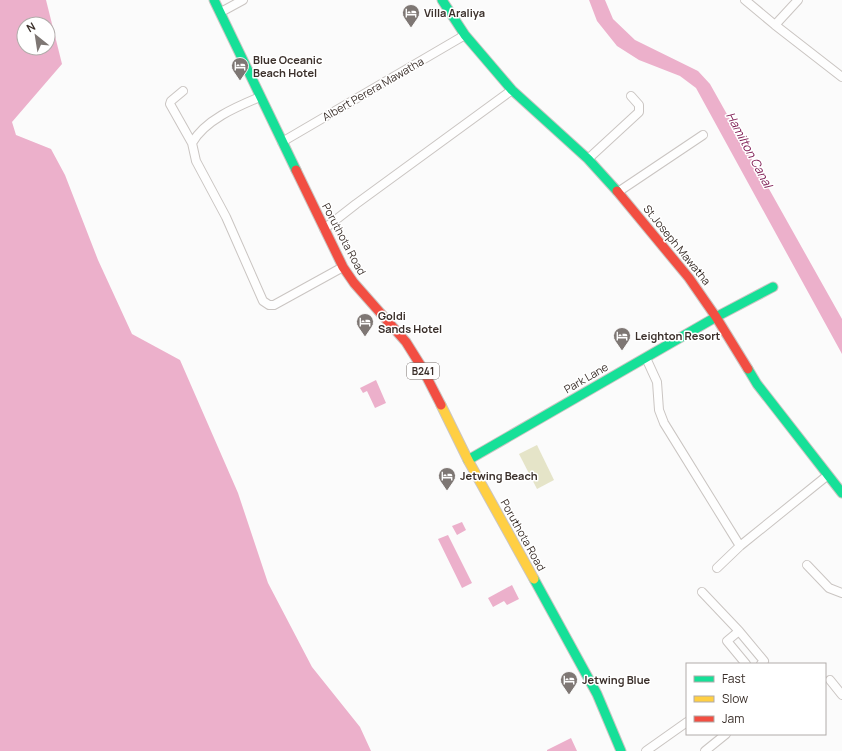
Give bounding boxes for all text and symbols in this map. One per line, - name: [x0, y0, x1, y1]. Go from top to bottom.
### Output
- hotel icon: Villa Araliya: [401, 3, 421, 28]
- place label: Villa Araliya: [424, 5, 485, 20]
- north arrow: [16, 16, 56, 56]
- text: N: [24, 18, 38, 35]
- place label: Blue Oceanic Beach Hotel: [253, 52, 322, 80]
- street label: Albert Perera Mawatha: [319, 53, 426, 124]
- hotel icon: Blue Oceanic Beach Hotel: [230, 56, 250, 81]
- water label: Hamilton Canal: [722, 109, 778, 193]
- street label: Poruthota Road: [319, 200, 370, 278]
- street label: St.Joseph Mawatha: [640, 201, 714, 288]
- place label: Goldi Sands Hotel: [378, 308, 442, 336]
- hotel icon: Goldi Sands Hotel: [355, 312, 375, 337]
- hotel icon: Leighton Resort: [612, 326, 632, 351]
- place label: Leighton Resort: [635, 328, 721, 343]
- street label: Park Lane: [561, 359, 611, 396]
- road number: B241: [407, 363, 439, 379]
- hotel icon: Jetwing Beach: [437, 466, 457, 491]
- place label: Jetwing Beach: [460, 468, 538, 483]
- street label: Poruthota Road: [498, 496, 549, 573]
- legend: [686, 663, 826, 735]
- hotel icon: Jetwing Blue: [559, 670, 579, 695]
- text: Fast: [722, 670, 746, 687]
- place label: Jetwing Blue: [582, 672, 651, 687]
- text: Slow: [722, 690, 748, 707]
- text: Jam: [722, 710, 744, 727]

